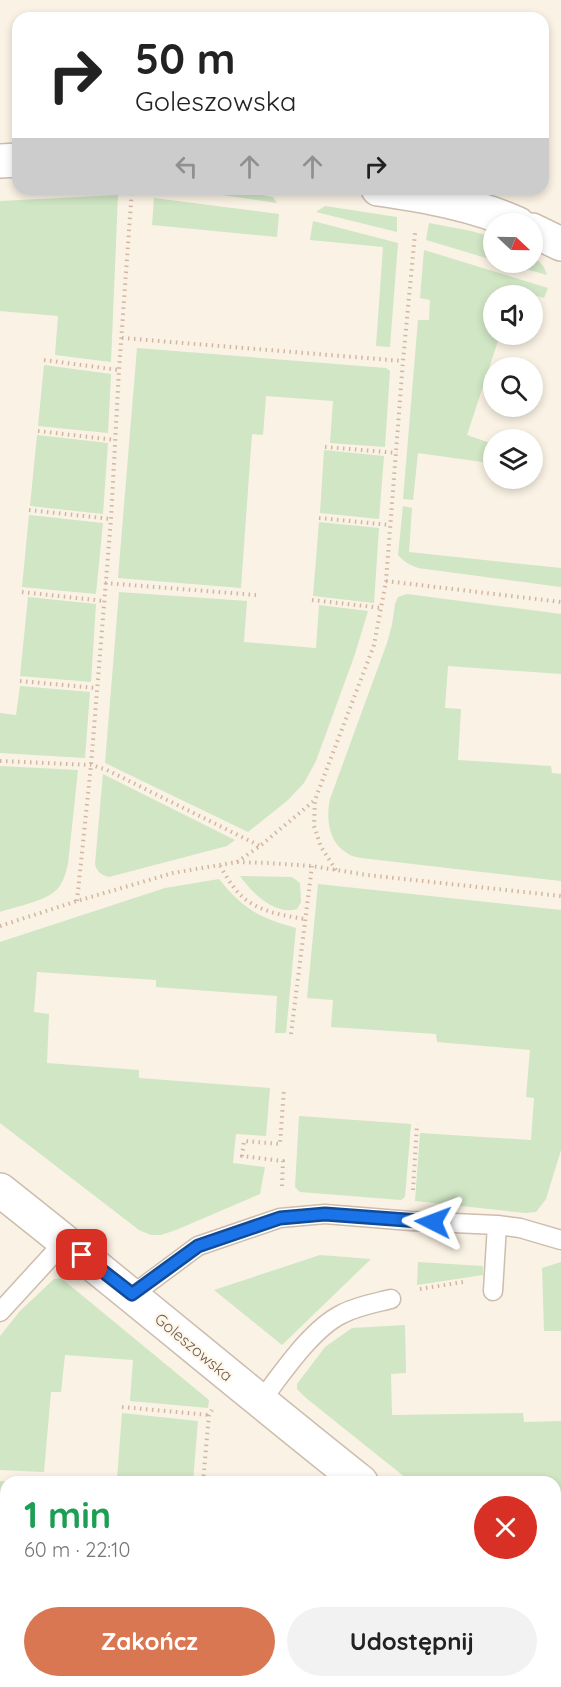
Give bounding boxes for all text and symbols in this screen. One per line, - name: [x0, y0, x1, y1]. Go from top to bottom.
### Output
- text: 50 m: [135, 32, 235, 85]
- icon: right: [36, 36, 114, 114]
- text: Goleszowska: [135, 84, 296, 118]
- icon: left: [170, 150, 203, 183]
- icon: ahead: [233, 150, 266, 183]
- icon: ahead: [296, 150, 329, 183]
- icon: right: [359, 150, 392, 183]
- north arrow: [483, 213, 543, 273]
- map controls: [483, 213, 543, 489]
- button: sound: [483, 285, 543, 345]
- button: search: [483, 357, 543, 417]
- button: layers: [483, 429, 543, 489]
- position arrow: [401, 1190, 465, 1254]
- pin: [56, 1229, 107, 1280]
- icon: arrive: [65, 1238, 98, 1271]
- street label: Goleszowska: [151, 1309, 237, 1385]
- text: 1 min: [24, 1492, 111, 1537]
- button: close: [474, 1496, 537, 1559]
- text: 60 m · 22:10: [24, 1537, 130, 1562]
- button: Zakończ: [24, 1607, 275, 1676]
- button: Udostępnij: [287, 1607, 537, 1676]

